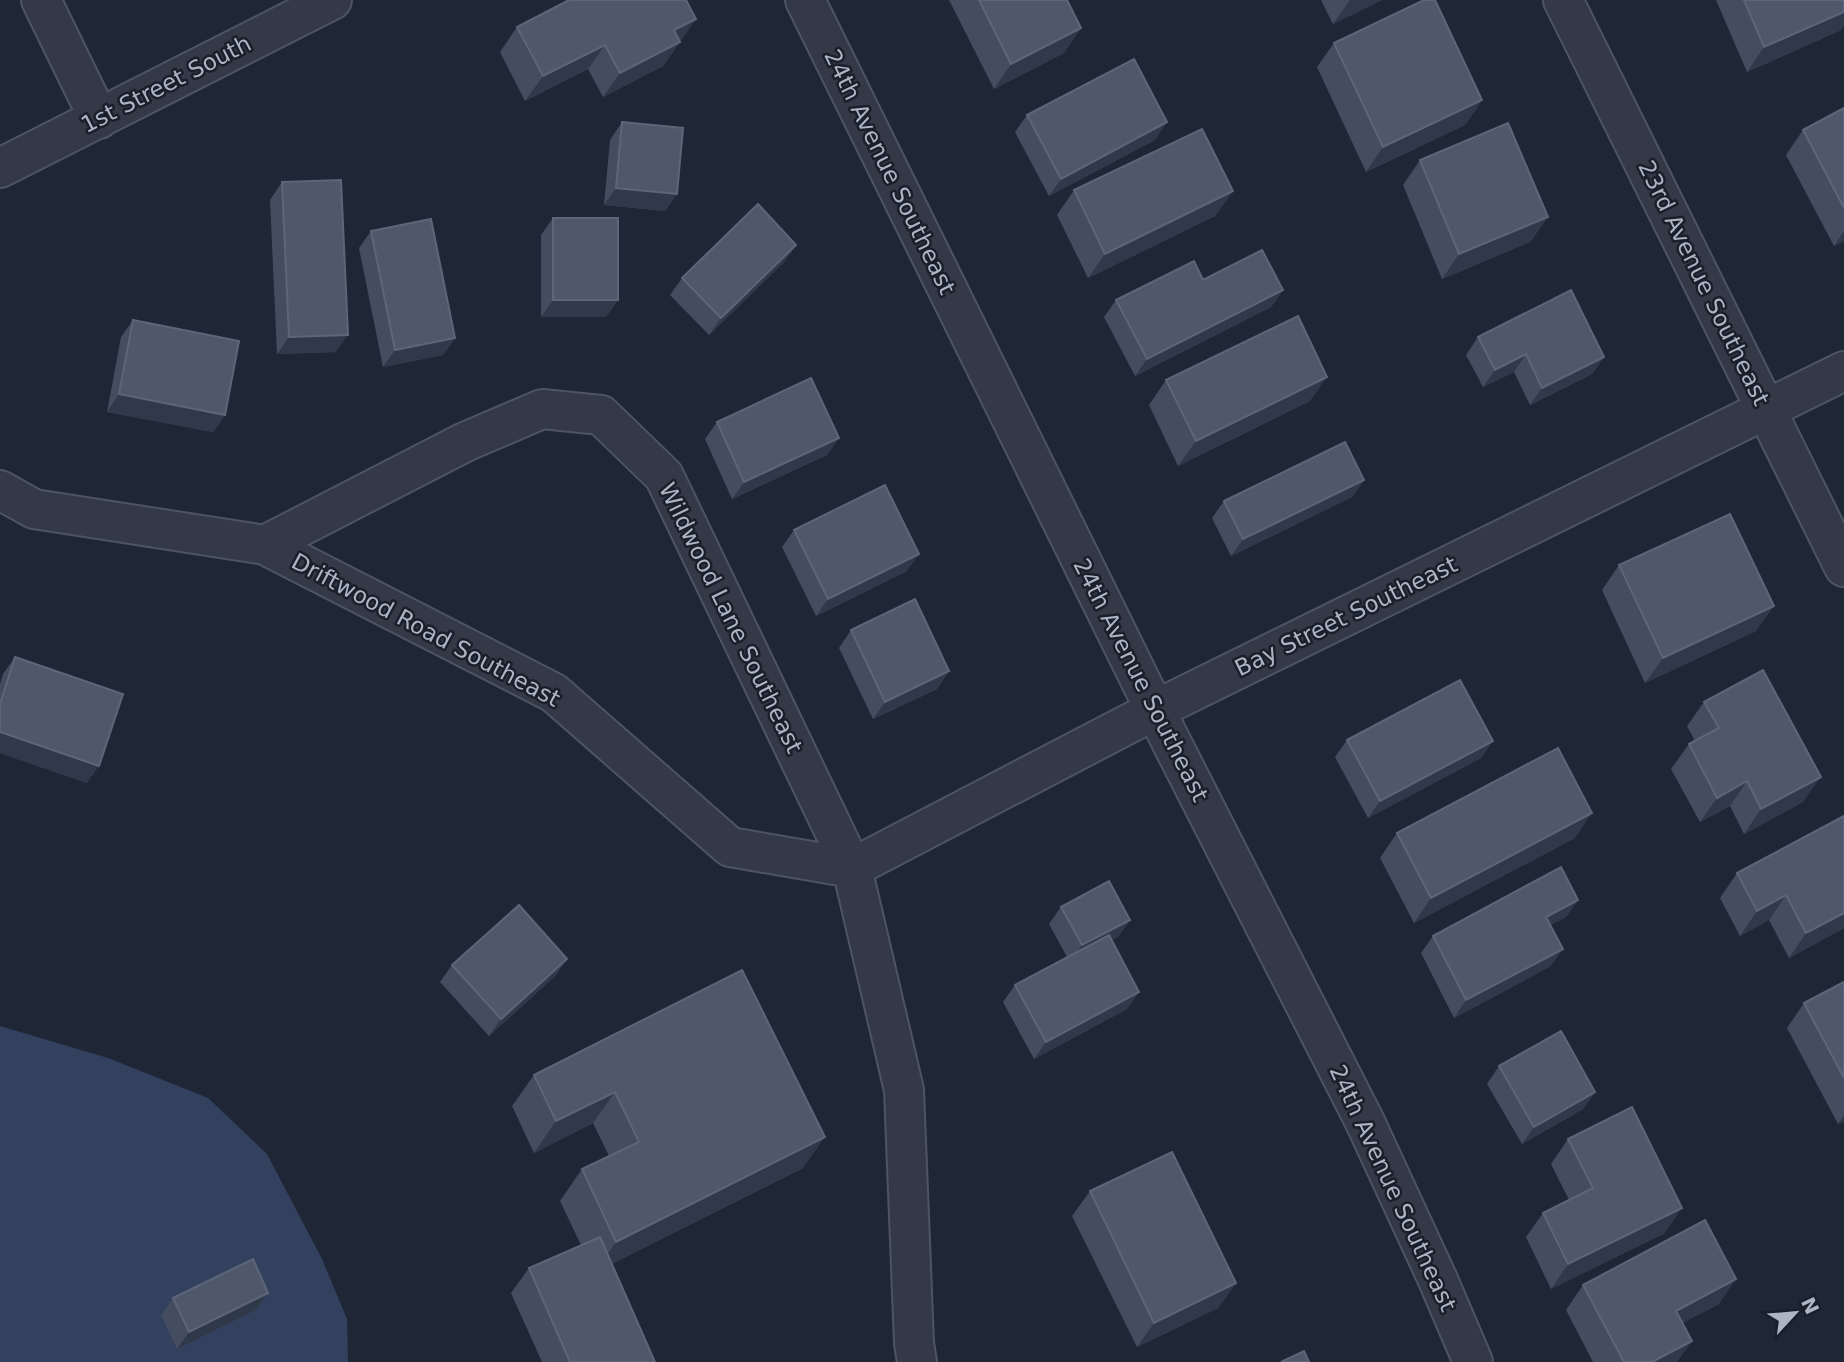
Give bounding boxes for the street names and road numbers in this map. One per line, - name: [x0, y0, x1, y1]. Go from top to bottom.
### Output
- street label: 1st Street South: [77, 30, 255, 138]
- street label: 24th Avenue Southeast: [819, 45, 961, 299]
- street label: 23rd Avenue Southeast: [1633, 156, 1775, 410]
- street label: Wildwood Lane Southeast: [654, 479, 808, 757]
- street label: Driftwood Road Southeast: [287, 548, 565, 712]
- street label: Bay Street Southeast: [1231, 551, 1461, 681]
- street label: 24th Avenue Southeast: [1068, 554, 1214, 806]
- street label: 24th Avenue Southeast: [1324, 1061, 1462, 1315]

